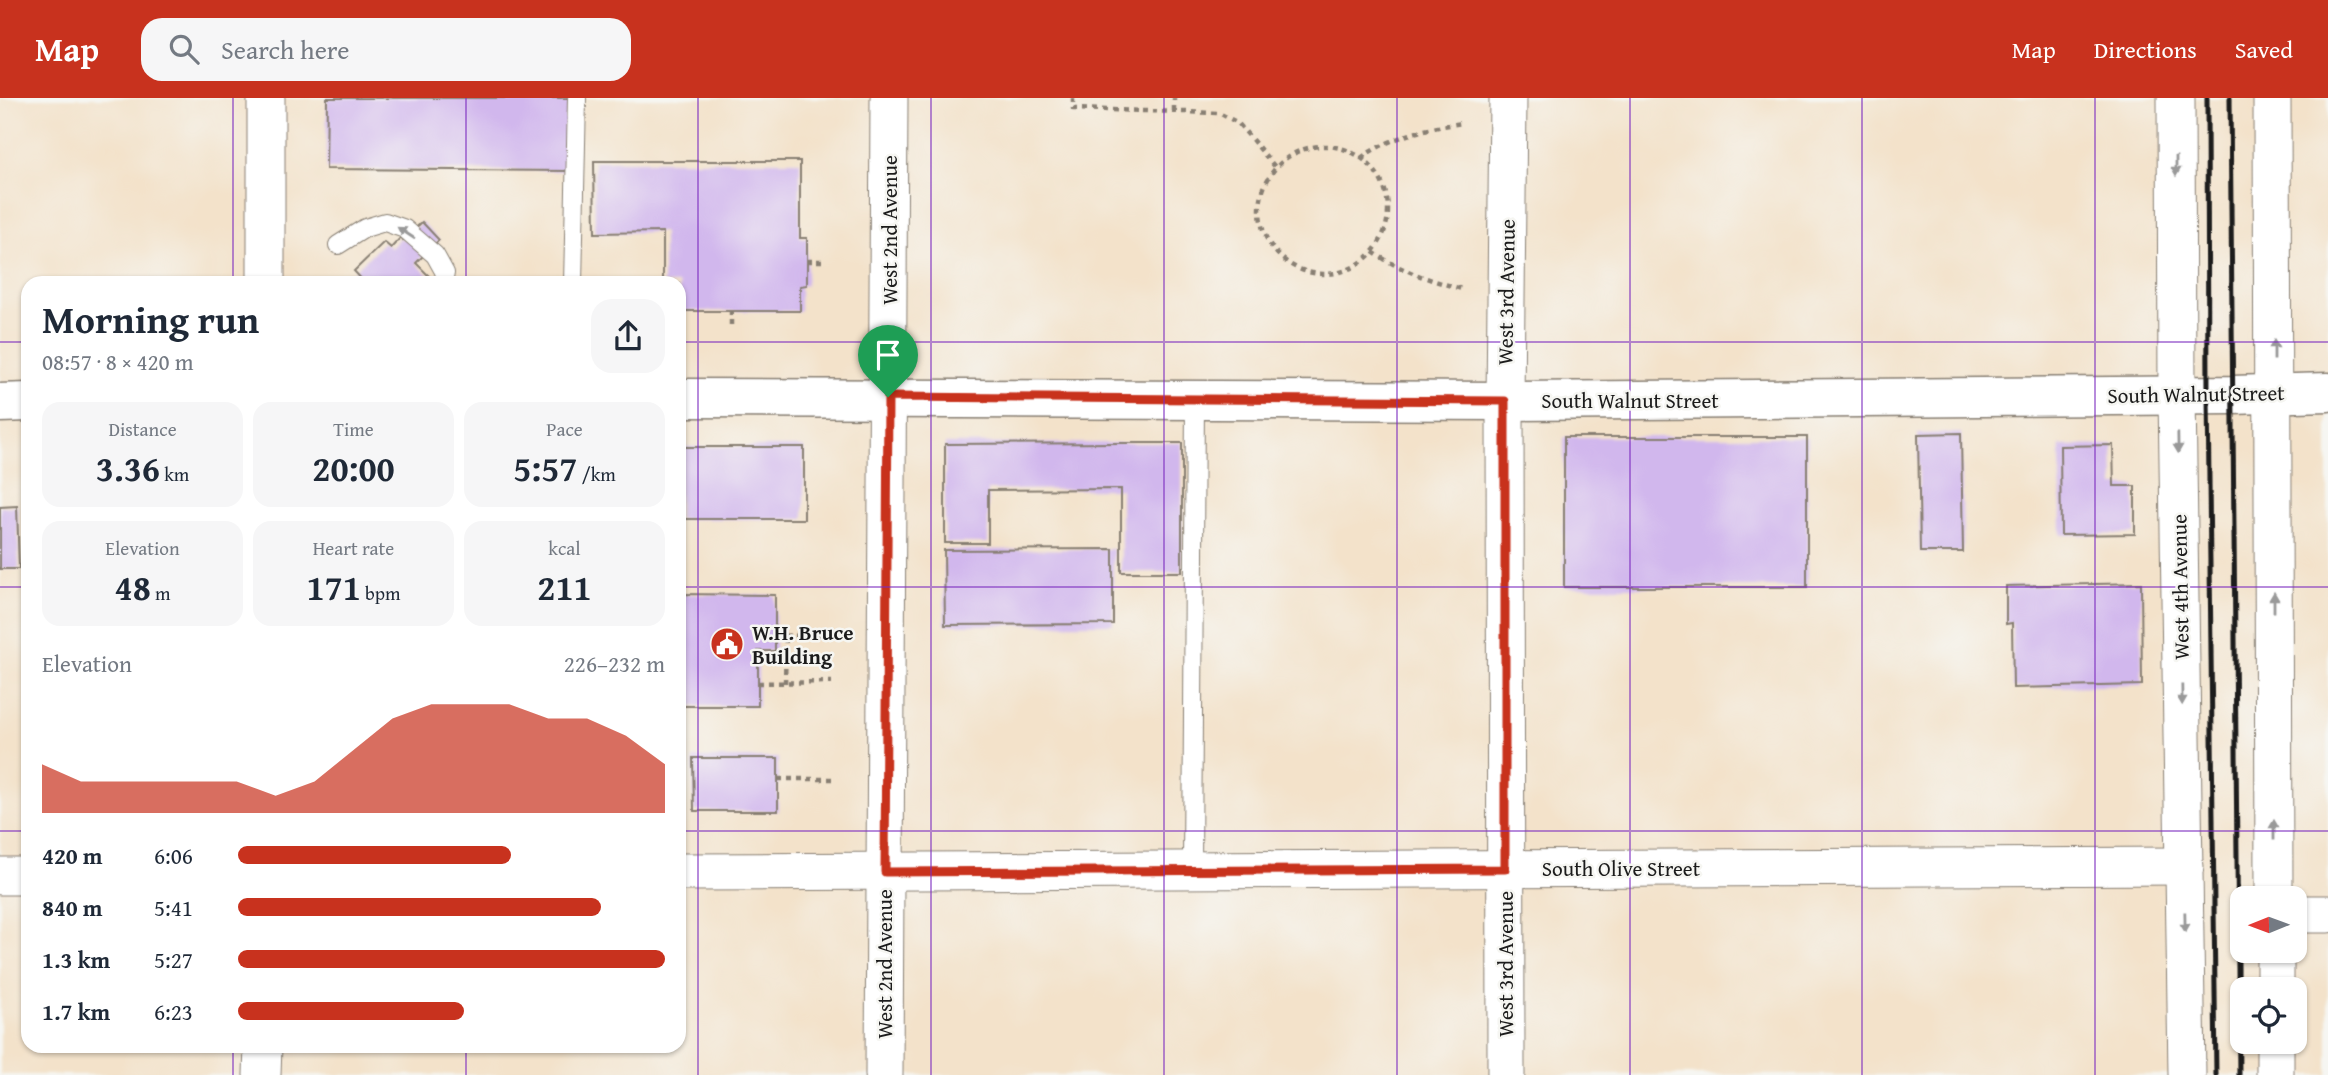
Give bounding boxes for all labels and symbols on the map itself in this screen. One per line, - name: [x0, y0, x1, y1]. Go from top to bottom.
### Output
- street label: West 2nd Avenue: [874, 155, 905, 305]
- one-way arrow: [2170, 155, 2182, 177]
- street label: West 3rd Avenue: [1489, 219, 1523, 365]
- one-way arrow: [397, 226, 416, 239]
- pin: [858, 325, 918, 397]
- one-way arrow: [2268, 339, 2280, 361]
- street label: South Walnut Street: [2107, 377, 2286, 411]
- street label: South Walnut Street: [1541, 385, 1719, 416]
- one-way arrow: [2172, 432, 2183, 454]
- street label: West 4th Avenue: [2163, 514, 2197, 660]
- one-way arrow: [2268, 591, 2280, 613]
- place label: W.H. Bruce Building: [752, 617, 854, 672]
- public building icon: W.H. Bruce Building: [708, 625, 746, 663]
- one-way arrow: [2176, 684, 2188, 706]
- one-way arrow: [2268, 818, 2280, 840]
- street label: South Olive Street: [1542, 853, 1701, 884]
- north arrow: [2230, 886, 2306, 962]
- street label: West 2nd Avenue: [869, 889, 900, 1039]
- street label: West 3rd Avenue: [1490, 891, 1521, 1037]
- one-way arrow: [2180, 911, 2191, 933]

